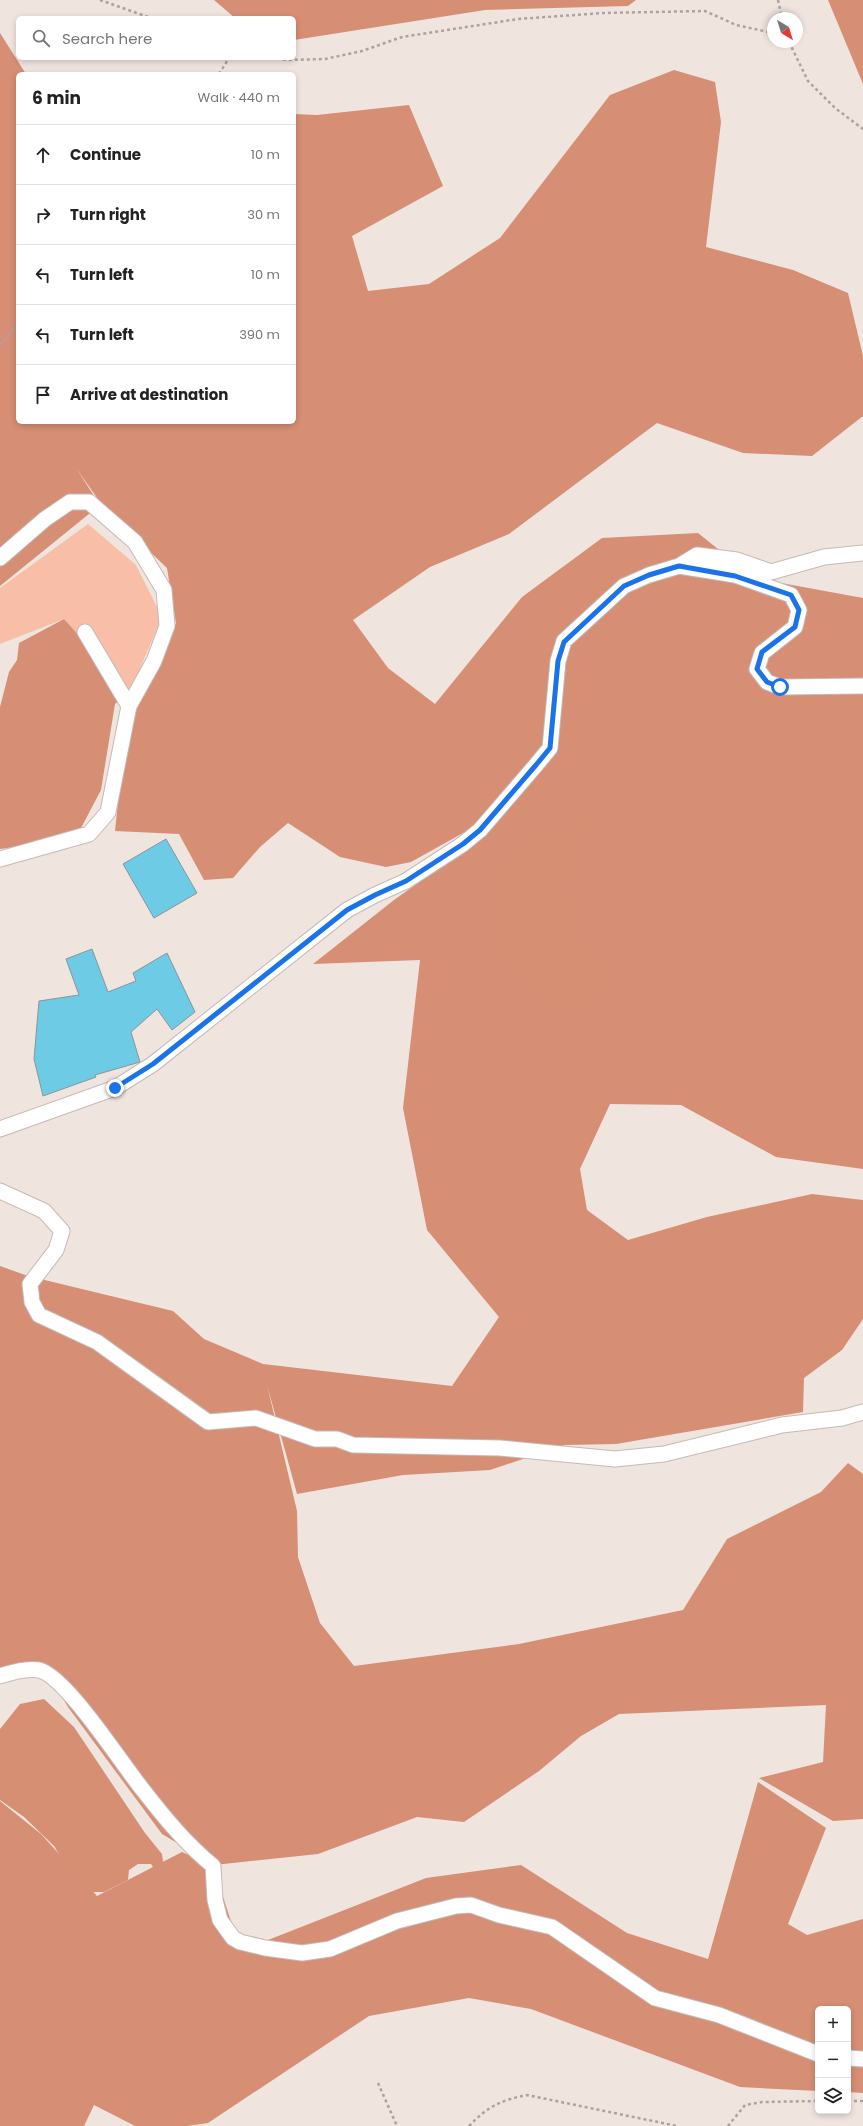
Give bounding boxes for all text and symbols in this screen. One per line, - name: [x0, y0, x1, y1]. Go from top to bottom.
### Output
- north arrow: [767, 12, 803, 48]
- search box: [16, 16, 296, 60]
- icon: search: [30, 27, 52, 49]
- text: Search here: [62, 28, 152, 49]
- text: 6 min: [32, 86, 81, 110]
- text: Walk · 440 m: [198, 88, 280, 107]
- icon: ahead: [32, 144, 54, 166]
- text: Continue: [70, 144, 141, 165]
- text: 10 m: [251, 145, 280, 164]
- icon: right: [32, 204, 54, 226]
- text: Turn right: [70, 204, 146, 225]
- text: 30 m: [247, 205, 280, 224]
- icon: left: [32, 264, 54, 286]
- text: Turn left: [70, 264, 134, 285]
- text: 10 m: [251, 265, 280, 284]
- icon: left: [32, 324, 54, 346]
- text: Turn left: [70, 324, 134, 345]
- text: 390 m: [239, 325, 280, 344]
- icon: arrive: [32, 384, 54, 406]
- text: Arrive at destination: [70, 384, 228, 405]
- route start: [771, 678, 789, 696]
- route end: [106, 1079, 124, 1097]
- map controls: [815, 2006, 851, 2114]
- button: +: [815, 2006, 851, 2042]
- button: −: [815, 2042, 851, 2078]
- button: layers: [815, 2078, 851, 2114]

